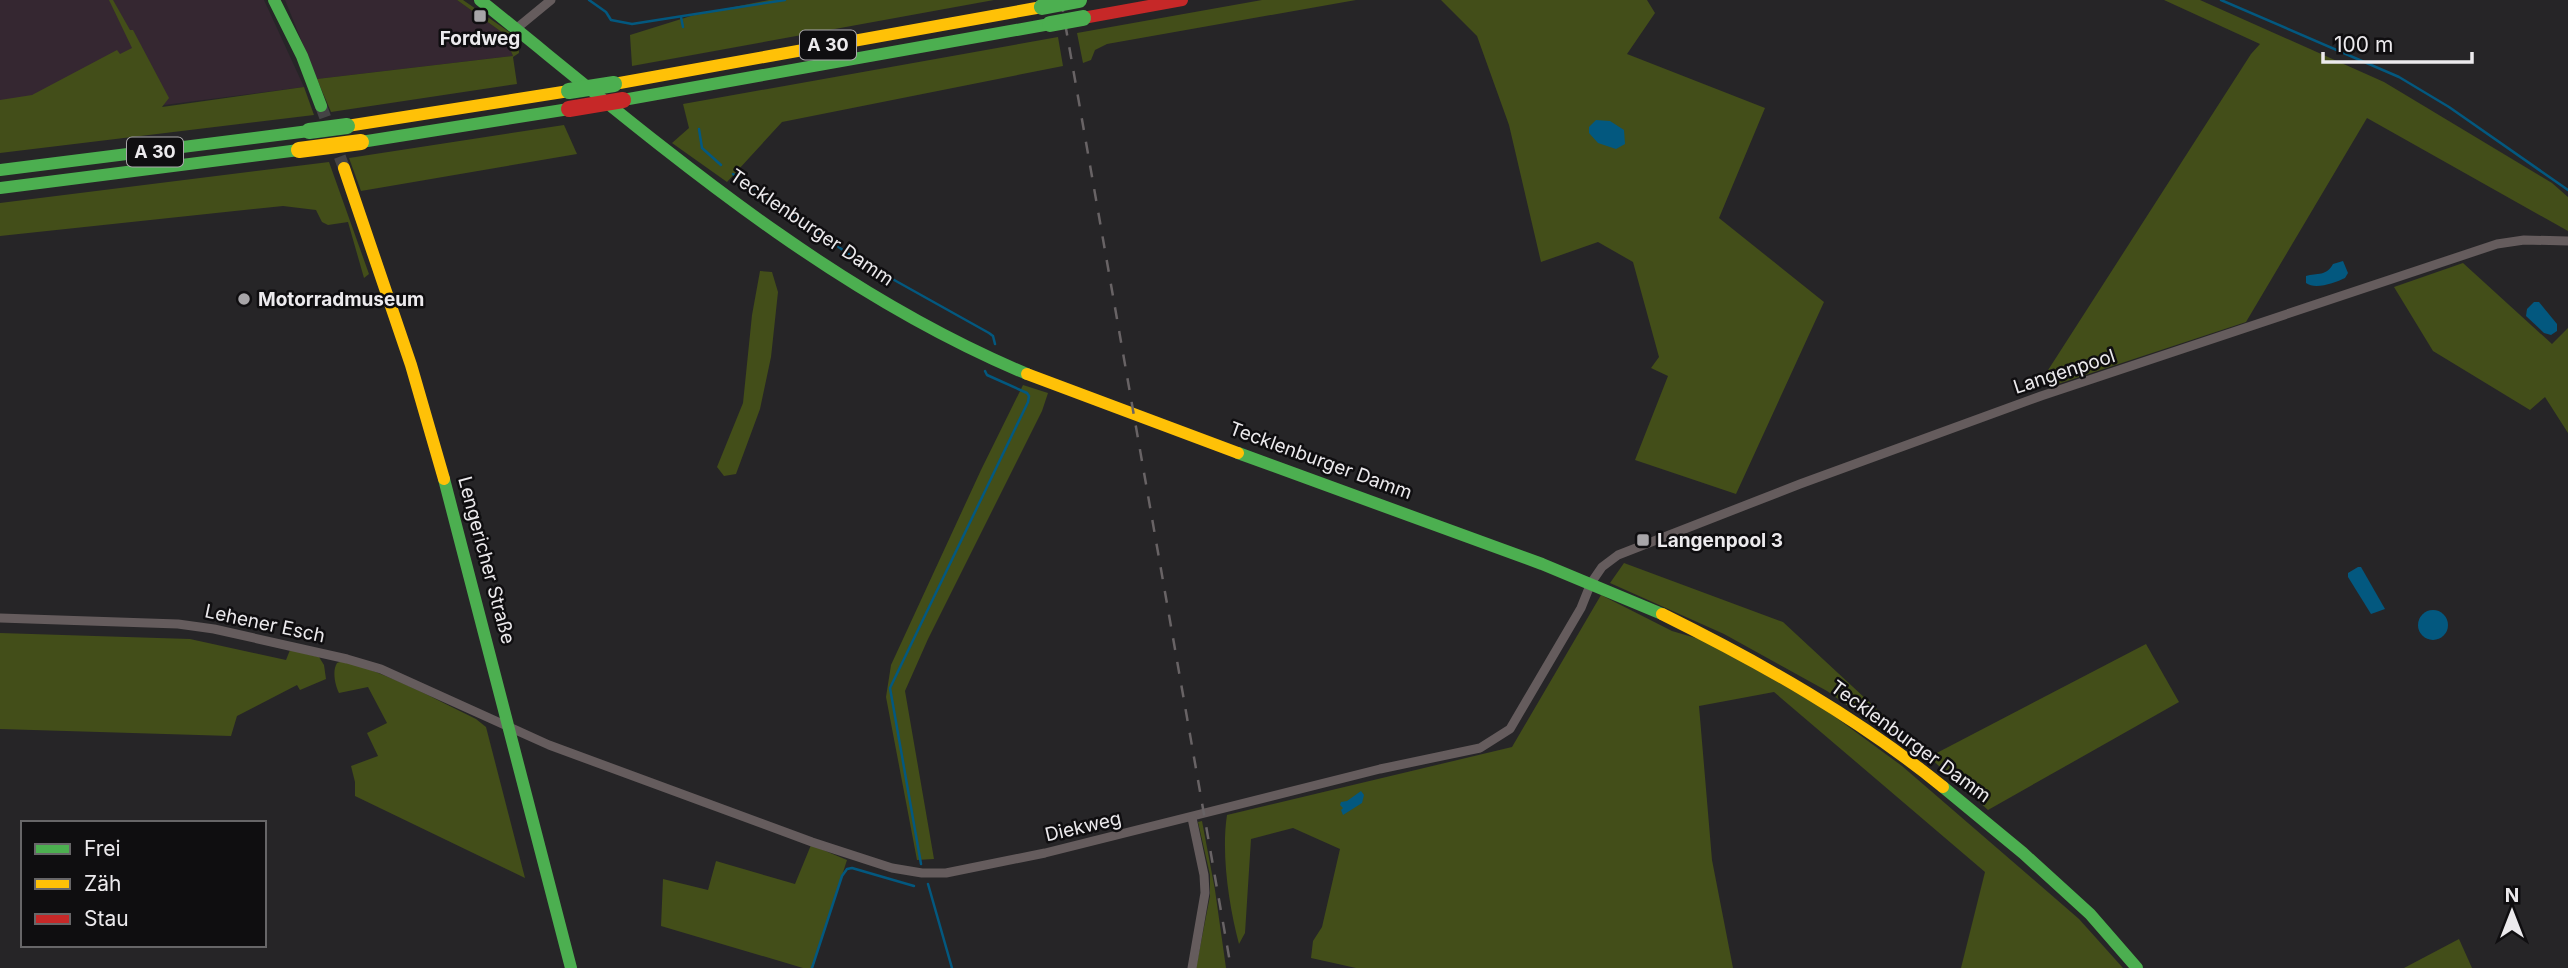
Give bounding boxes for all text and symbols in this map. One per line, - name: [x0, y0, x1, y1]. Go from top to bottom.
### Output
- marker: Fordweg: [472, 8, 488, 24]
- scale bar: [2323, 21, 2472, 65]
- place label: Fordweg: [440, 27, 520, 50]
- road number: A 30: [800, 31, 856, 60]
- text: 100 m: [2334, 32, 2393, 57]
- road number: A 30: [127, 138, 183, 167]
- street label: Tecklenburger Damm: [725, 164, 898, 291]
- place label: Motorradmuseum: [258, 288, 424, 311]
- marker: Motorradmuseum: [236, 291, 252, 307]
- street label: Langenpool: [2010, 344, 2118, 399]
- street label: Tecklenburger Damm: [1226, 417, 1415, 504]
- street label: Lengericher Straße: [453, 474, 520, 646]
- place label: Langenpool 3: [1657, 529, 1783, 552]
- marker: Langenpool 3: [1635, 532, 1651, 548]
- street label: Lehener Esch: [203, 600, 327, 647]
- street label: Tecklenburger Damm: [1826, 675, 1995, 807]
- street label: Diekweg: [1043, 807, 1124, 846]
- legend: [21, 821, 266, 947]
- text: Frei: [84, 836, 121, 861]
- text: Zäh: [84, 871, 121, 896]
- north arrow: [2477, 877, 2547, 947]
- text: N: [2505, 884, 2519, 907]
- text: Stau: [84, 906, 129, 931]

